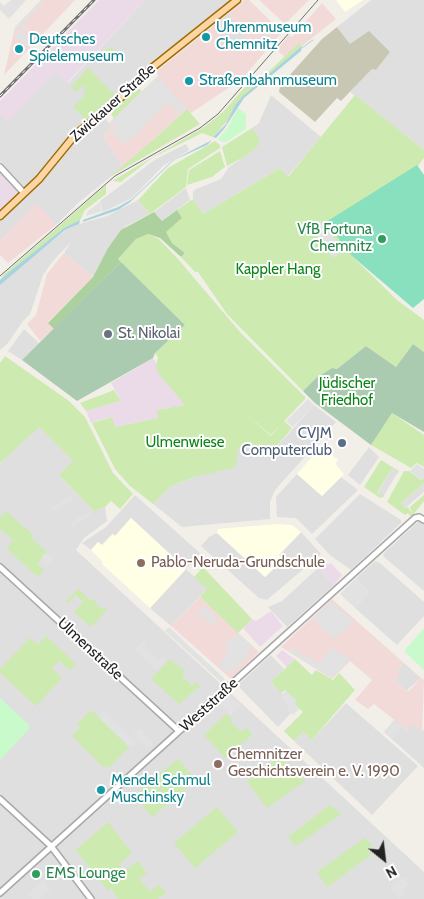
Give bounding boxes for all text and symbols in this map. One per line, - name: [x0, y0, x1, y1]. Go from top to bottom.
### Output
- place label: Uhrenmuseum Chemnitz: [216, 19, 311, 54]
- place label: Deutsches Spielemuseum: [29, 31, 124, 66]
- marker: Uhrenmuseum Chemnitz: [200, 31, 212, 43]
- marker: Deutsches Spielemuseum: [13, 43, 25, 55]
- street label: Zwickauer Straße: [67, 60, 159, 146]
- place label: Straßenbahnmuseum: [199, 72, 337, 90]
- marker: Straßenbahnmuseum: [183, 75, 195, 87]
- place label: VfB Fortuna Chemnitz: [297, 221, 372, 256]
- marker: VfB Fortuna Chemnitz: [376, 233, 388, 245]
- park label: Kappler Hang: [235, 261, 321, 279]
- place label: St. Nikolai: [118, 325, 180, 343]
- marker: St. Nikolai: [102, 328, 114, 340]
- park label: Jüdischer Friedhof: [319, 375, 375, 410]
- place label: CVJM Computerclub: [242, 425, 332, 460]
- park label: Ulmenwiese: [146, 434, 224, 452]
- marker: CVJM Computerclub: [336, 437, 348, 449]
- place label: Pablo-Neruda-Grundschule: [151, 554, 325, 572]
- marker: Pablo-Neruda-Grundschule: [135, 557, 147, 569]
- street label: Ulmenstraße: [54, 614, 126, 684]
- street label: Weststraße: [176, 674, 242, 736]
- place label: Chemnitzer Geschichtsverein e. V. 1990: [228, 746, 400, 781]
- marker: Chemnitzer Geschichtsverein e. V. 1990: [212, 758, 224, 770]
- place label: Mendel Schmul Muschinsky: [111, 772, 210, 807]
- marker: Mendel Schmul Muschinsky: [95, 784, 107, 796]
- north arrow: [359, 834, 409, 884]
- text: N: [383, 862, 400, 882]
- place label: EMS Lounge: [46, 865, 126, 883]
- marker: EMS Lounge: [30, 868, 42, 880]

